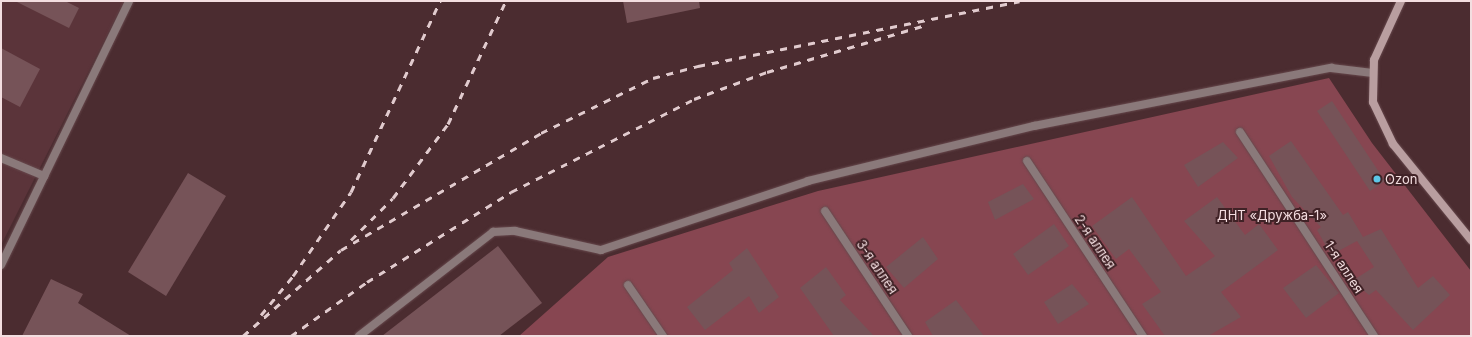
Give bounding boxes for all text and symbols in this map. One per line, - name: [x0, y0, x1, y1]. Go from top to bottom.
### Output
- place label: Ozon: [1385, 171, 1417, 187]
- marker: Ozon: [1372, 174, 1382, 184]
- park label: ДНТ «Дружба-1»: [1217, 207, 1327, 223]
- street label: 2-я аллея: [1071, 212, 1119, 272]
- street label: 3-я аллея: [853, 237, 901, 297]
- street label: 1-я аллея: [1321, 238, 1367, 296]

